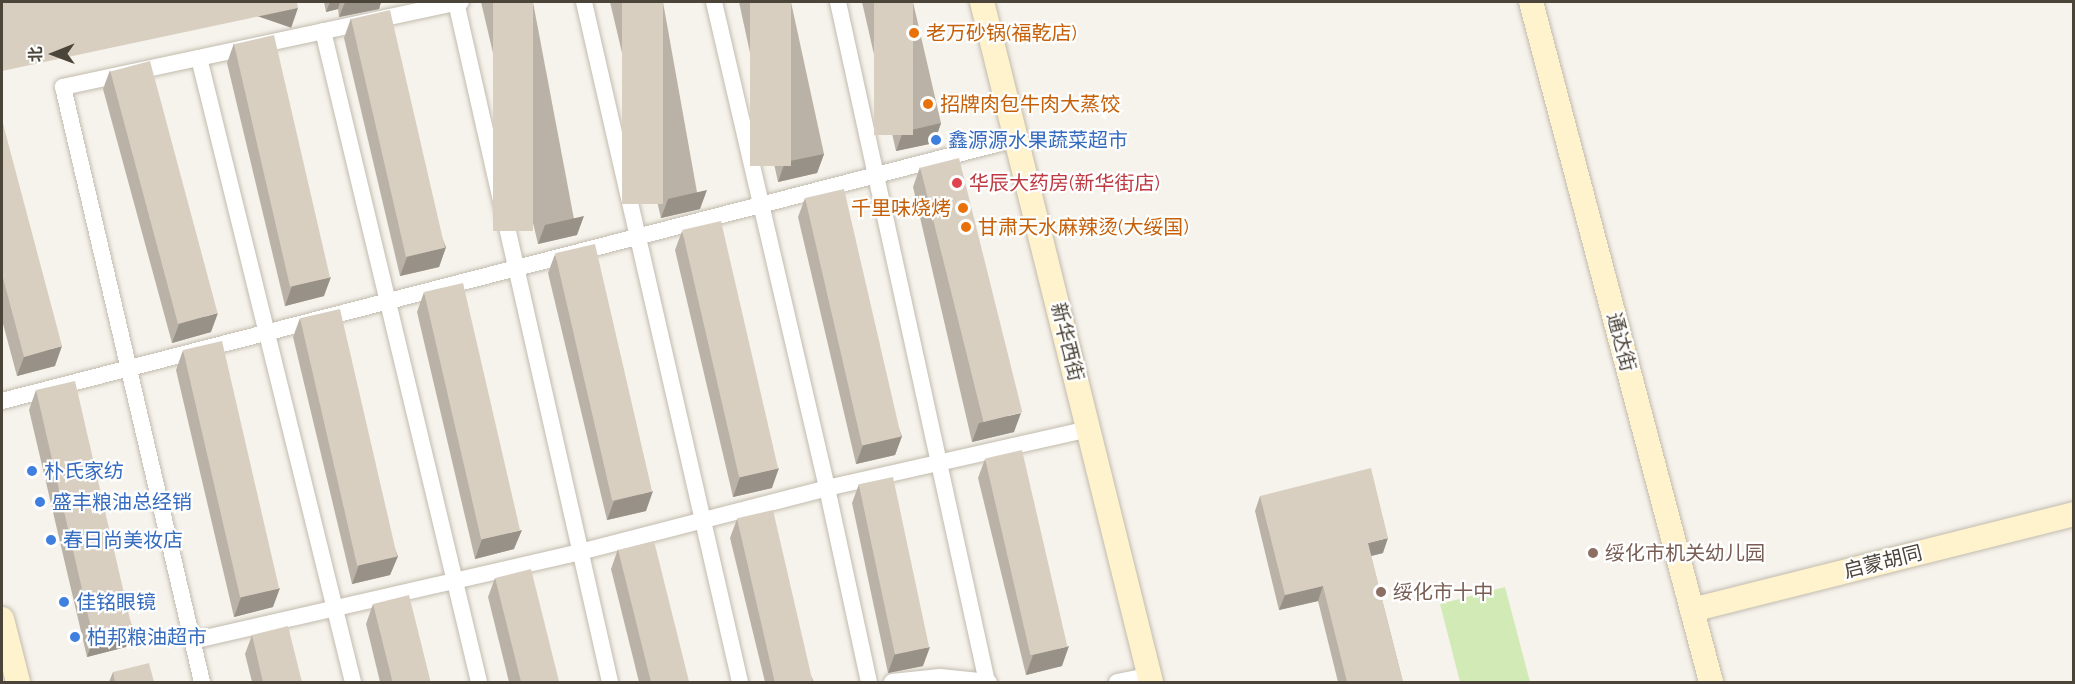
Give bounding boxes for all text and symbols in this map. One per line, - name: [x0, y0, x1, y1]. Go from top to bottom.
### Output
- place label: 老万砂锅(福乾店): [926, 21, 1077, 45]
- north arrow: [24, 24, 84, 84]
- marker: 老万砂锅(福乾店): [907, 26, 921, 40]
- text: 北: [26, 46, 45, 63]
- place label: 招牌肉包牛肉大蒸饺: [940, 92, 1120, 116]
- marker: 招牌肉包牛肉大蒸饺: [921, 97, 935, 111]
- place label: 鑫源源水果蔬菜超市: [948, 128, 1128, 152]
- marker: 鑫源源水果蔬菜超市: [929, 133, 943, 147]
- place label: 华辰大药房(新华街店): [969, 171, 1160, 195]
- marker: 华辰大药房(新华街店): [950, 176, 964, 190]
- place label: 千里味烧烤: [851, 196, 951, 220]
- marker: 千里味烧烤: [956, 201, 970, 215]
- place label: 甘肃天水麻辣烫(大绥国): [978, 215, 1189, 239]
- marker: 甘肃天水麻辣烫(大绥国): [959, 220, 973, 234]
- street label: 新华西街: [1046, 300, 1088, 384]
- street label: 通达街: [1602, 310, 1640, 374]
- place label: 朴氏家纺: [44, 459, 124, 483]
- marker: 朴氏家纺: [25, 464, 39, 478]
- place label: 盛丰粮油总经销: [52, 490, 192, 514]
- marker: 盛丰粮油总经销: [33, 495, 47, 509]
- place label: 春日尚美妆店: [63, 528, 183, 552]
- marker: 春日尚美妆店: [44, 533, 58, 547]
- place label: 绥化市机关幼儿园: [1605, 541, 1765, 565]
- street label: 启蒙胡同: [1841, 541, 1925, 583]
- marker: 绥化市机关幼儿园: [1586, 546, 1600, 560]
- place label: 绥化市十中: [1393, 580, 1493, 604]
- marker: 绥化市十中: [1374, 585, 1388, 599]
- place label: 佳铭眼镜: [76, 590, 156, 614]
- marker: 佳铭眼镜: [57, 595, 71, 609]
- place label: 柏邦粮油超市: [87, 625, 207, 649]
- marker: 柏邦粮油超市: [68, 630, 82, 644]

